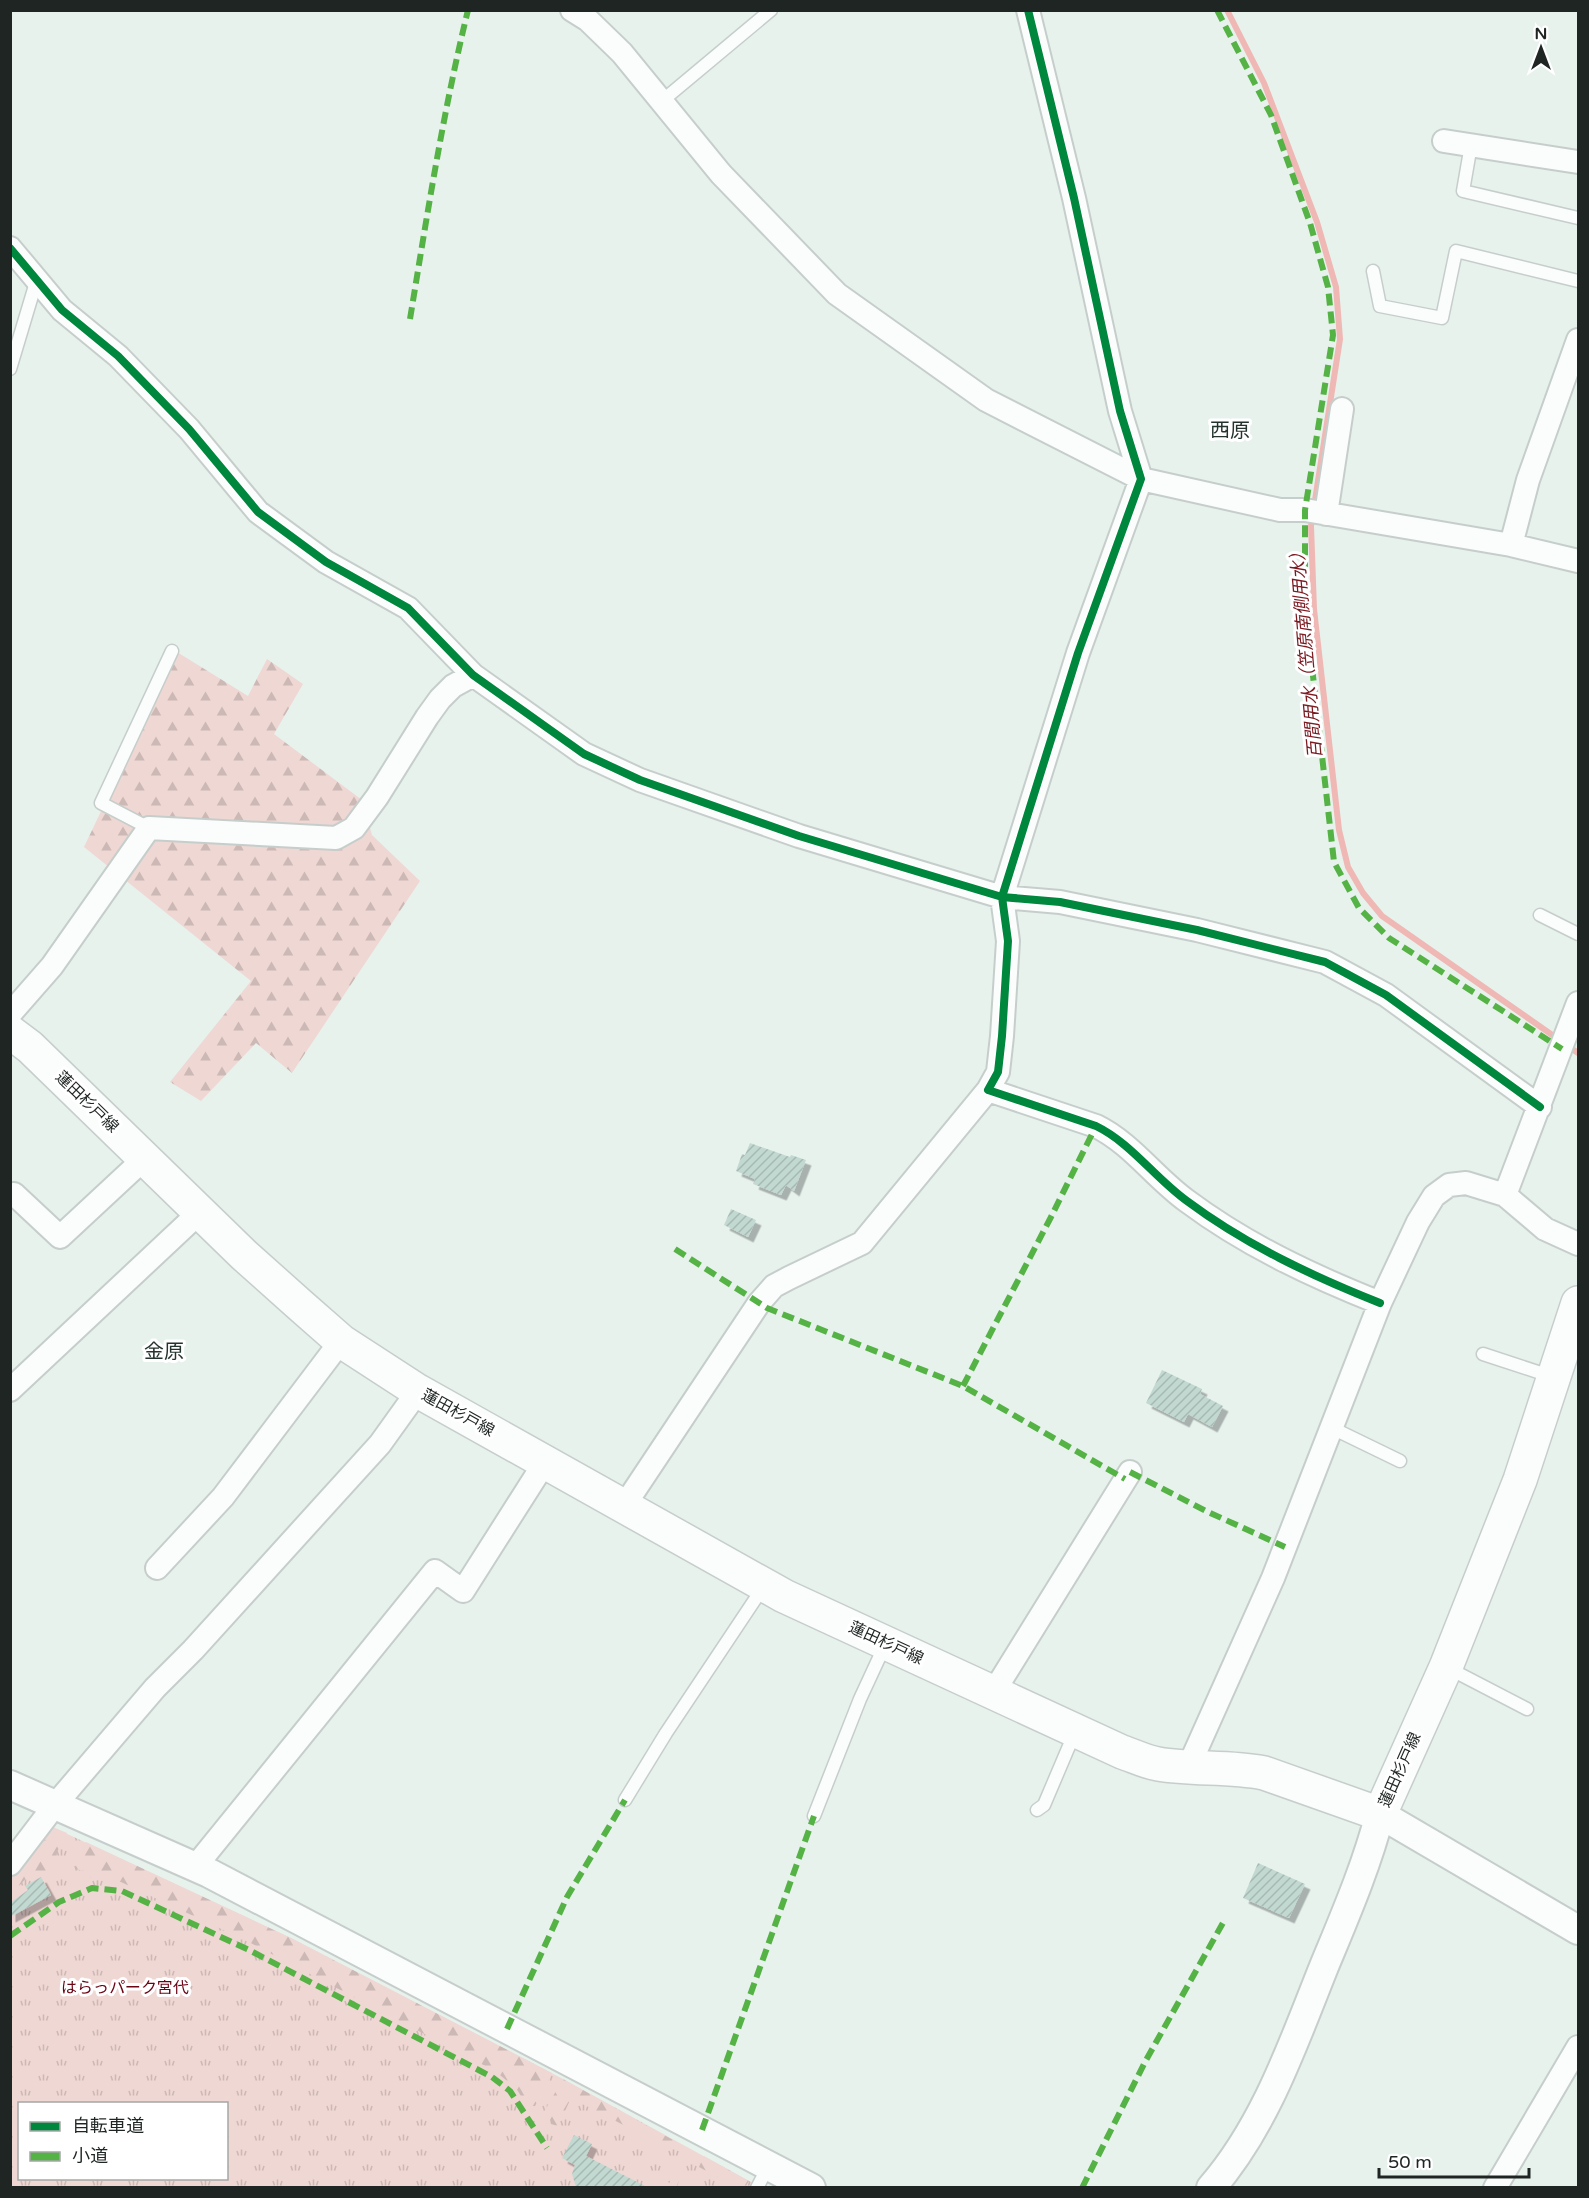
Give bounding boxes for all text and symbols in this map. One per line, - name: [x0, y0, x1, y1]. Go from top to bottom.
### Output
- north arrow: [1511, 18, 1571, 78]
- text: N: [1535, 24, 1547, 44]
- district label: 西原: [1210, 419, 1250, 443]
- water label: 百間用水（笠原南側用水）: [1286, 542, 1326, 760]
- street label: 蓮田杉戸線: [51, 1067, 123, 1137]
- district label: 金原: [144, 1340, 184, 1364]
- street label: 蓮田杉戸線: [418, 1385, 498, 1441]
- street label: 蓮田杉戸線: [846, 1617, 926, 1669]
- street label: 蓮田杉戸線: [1375, 1729, 1425, 1811]
- park label: はらっパーク宮代: [61, 1978, 189, 1998]
- legend: [18, 2102, 228, 2180]
- text: 自転車道: [72, 2115, 144, 2137]
- scale bar: [1379, 2141, 1529, 2179]
- text: 小道: [72, 2145, 108, 2167]
- text: 50 m: [1388, 2151, 1432, 2173]

